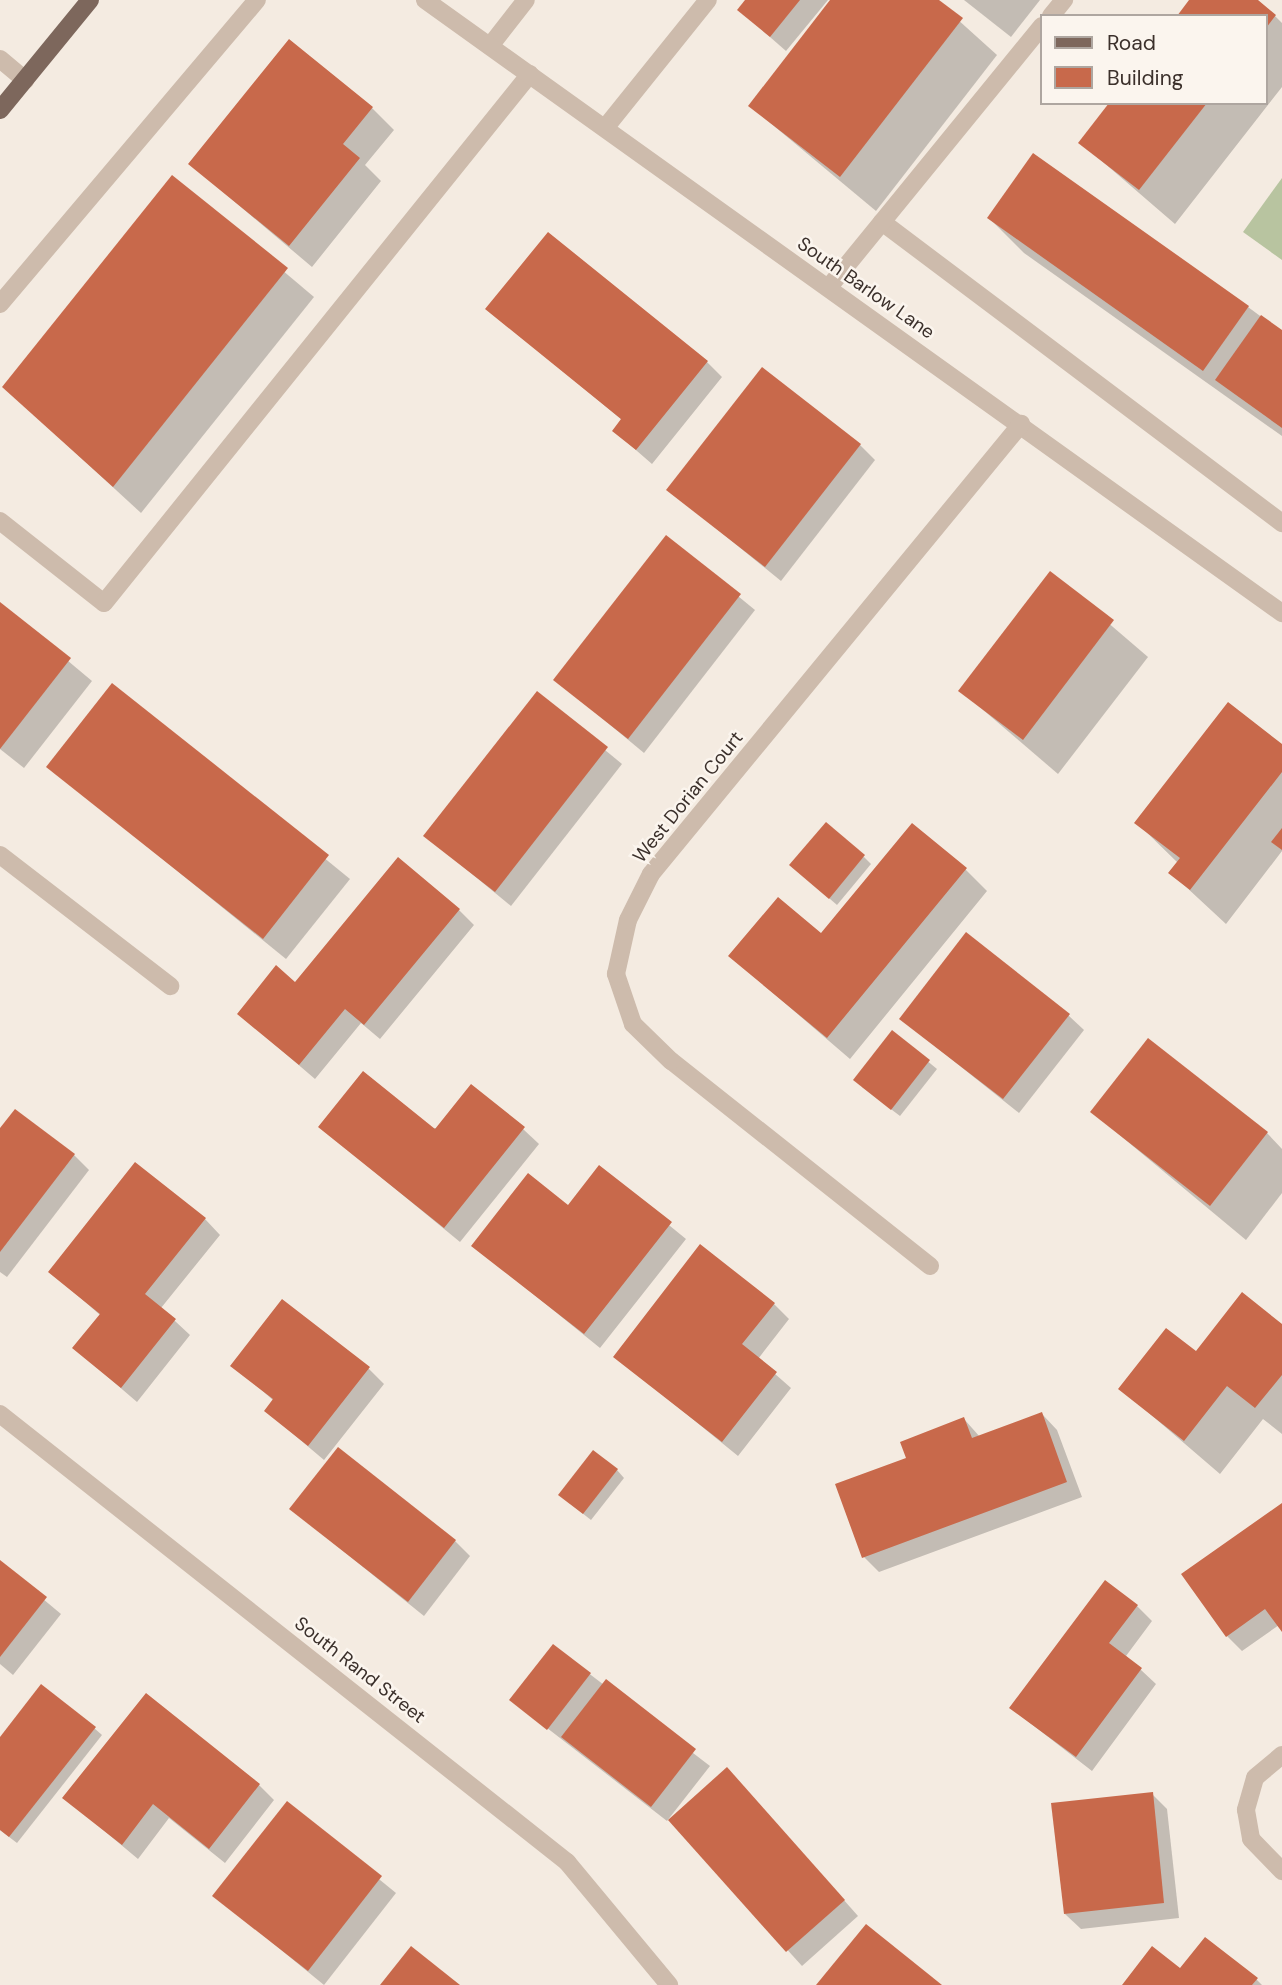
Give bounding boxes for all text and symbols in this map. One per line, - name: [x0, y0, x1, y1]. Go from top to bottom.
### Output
- legend: [1040, 14, 1268, 105]
- text: Road: [1107, 29, 1156, 57]
- text: Building: [1107, 64, 1183, 92]
- street label: South Barlow Lane: [793, 232, 939, 344]
- street label: West Dorian Court: [628, 727, 748, 867]
- street label: South Rand Street: [290, 1612, 430, 1728]

